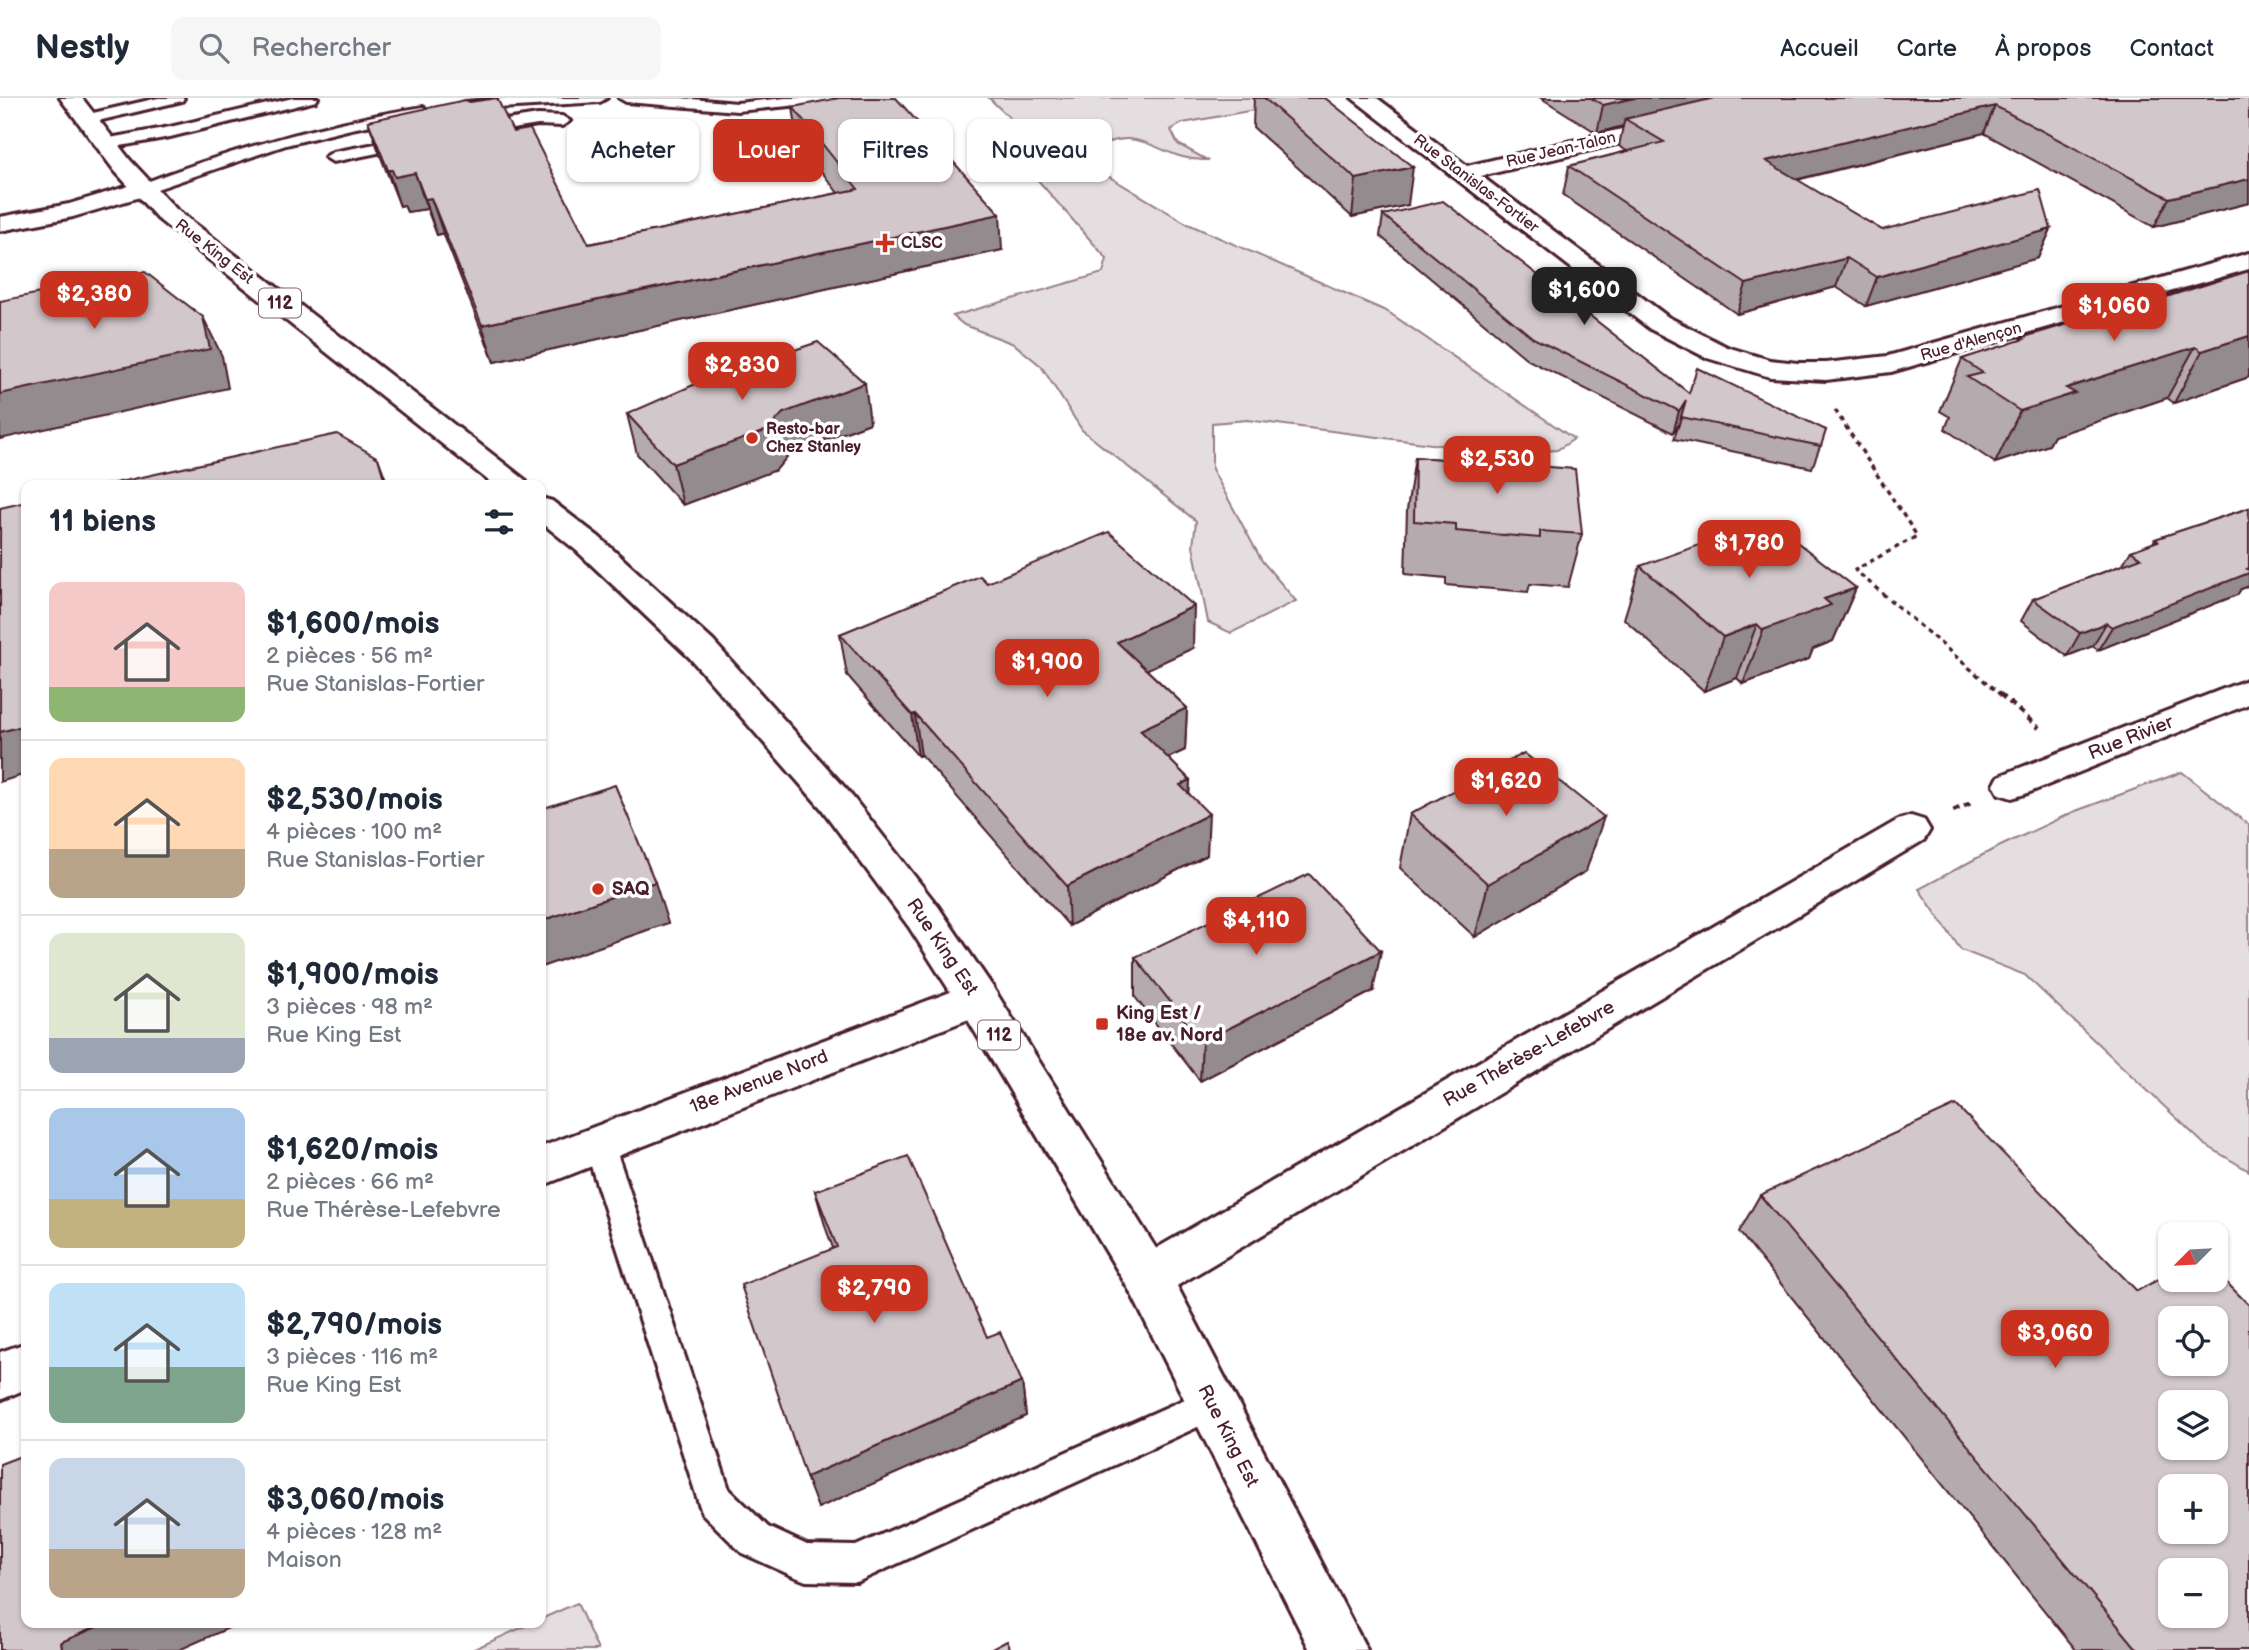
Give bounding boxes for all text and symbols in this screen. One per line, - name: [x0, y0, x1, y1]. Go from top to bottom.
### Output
- search box: [171, 17, 661, 80]
- text: Nestly: [35, 28, 129, 68]
- icon: search: [195, 29, 233, 67]
- text: Rechercher: [251, 33, 391, 64]
- text: Accueil: [1780, 34, 1859, 63]
- text: Carte: [1897, 34, 1957, 63]
- text: À propos: [1995, 34, 2091, 63]
- text: Contact: [2129, 34, 2214, 63]
- chip: Acheter: [567, 119, 699, 182]
- chip: Louer: [713, 119, 824, 182]
- chip: Filtres: [838, 119, 953, 182]
- chip: Nouveau: [967, 119, 1112, 182]
- street label: Rue Jean-Talon: [1504, 128, 1618, 172]
- street label: Rue Stanislas-Fortier: [1410, 131, 1543, 237]
- street label: Rue King Est: [171, 216, 257, 289]
- marker: CLSC: [875, 233, 895, 253]
- place label: CLSC: [901, 234, 943, 253]
- pin: $1,600: [1527, 268, 1641, 327]
- pin: $2,380: [37, 272, 151, 331]
- text: $1,600: [1548, 276, 1620, 304]
- text: $2,380: [56, 280, 132, 308]
- pin: $1,060: [2057, 284, 2171, 343]
- road number: 112: [259, 288, 301, 318]
- text: $1,060: [2078, 292, 2150, 320]
- street label: Rue d'Alençon: [1918, 318, 2024, 366]
- pin: $2,830: [685, 342, 799, 402]
- text: $2,830: [704, 351, 780, 379]
- place label: Resto-bar Chez Stanley: [766, 420, 862, 457]
- marker: Resto-bar Chez Stanley: [744, 430, 760, 446]
- pin: $2,530: [1440, 436, 1554, 496]
- text: $2,530: [1459, 445, 1535, 473]
- icon: filters: [480, 503, 518, 541]
- text: 11 biens: [49, 504, 156, 540]
- pin: $1,780: [1692, 520, 1806, 580]
- text: $1,780: [1714, 529, 1784, 557]
- text: $1,600/mois: [266, 606, 439, 642]
- icon: home: [105, 610, 189, 694]
- pin: $1,900: [990, 640, 1104, 699]
- text: 2 pièces · 56 m²: [266, 642, 433, 670]
- text: $1,900: [1011, 648, 1083, 676]
- text: Rue Stanislas-Fortier: [266, 670, 484, 698]
- street label: Rue Rivier: [2085, 710, 2178, 765]
- pin: $1,620: [1449, 758, 1563, 818]
- text: $1,620: [1470, 767, 1542, 795]
- text: $2,530/mois: [266, 782, 443, 818]
- icon: home: [105, 786, 189, 870]
- text: 4 pièces · 100 m²: [266, 818, 442, 846]
- text: Rue Stanislas-Fortier: [266, 846, 484, 874]
- place label: SAQ: [612, 878, 649, 901]
- marker: SAQ: [590, 881, 606, 897]
- street label: Rue King Est: [901, 894, 983, 1000]
- pin: $4,110: [1199, 898, 1313, 957]
- text: $4,110: [1222, 906, 1290, 934]
- text: $1,900/mois: [266, 957, 439, 993]
- icon: home: [105, 961, 189, 1045]
- text: 3 pièces · 98 m²: [266, 993, 433, 1021]
- street label: Rue Thérèse-Lefebvre: [1439, 996, 1619, 1112]
- place label: King Est / 18e av. Nord: [1116, 1002, 1223, 1047]
- marker: King Est / 18e av. Nord: [1094, 1016, 1110, 1032]
- road number: 112: [978, 1020, 1020, 1050]
- text: Rue King Est: [266, 1021, 401, 1049]
- street label: 18e Avenue Nord: [687, 1045, 831, 1119]
- text: $1,620/mois: [266, 1132, 438, 1168]
- icon: home: [105, 1136, 189, 1220]
- text: 2 pièces · 66 m²: [266, 1168, 434, 1196]
- text: Rue Thérèse-Lefebvre: [266, 1196, 501, 1224]
- north arrow: [2158, 1222, 2228, 1292]
- map controls: [2158, 1222, 2228, 1628]
- pin: $2,790: [817, 1266, 931, 1325]
- text: $2,790: [837, 1274, 911, 1302]
- button: locate: [2158, 1306, 2228, 1376]
- text: $2,790/mois: [266, 1307, 442, 1343]
- pin: $3,060: [1998, 1310, 2112, 1370]
- icon: home: [105, 1311, 189, 1395]
- text: $3,060: [2017, 1319, 2093, 1347]
- text: 3 pièces · 116 m²: [266, 1343, 438, 1371]
- text: Rue King Est: [266, 1371, 401, 1399]
- street label: Rue King Est: [1192, 1381, 1264, 1491]
- button: layers: [2158, 1390, 2228, 1460]
- button: +: [2158, 1474, 2228, 1544]
- text: $3,060/mois: [266, 1482, 444, 1518]
- icon: home: [105, 1486, 189, 1570]
- text: 4 pièces · 128 m²: [266, 1518, 442, 1546]
- text: Maison: [266, 1546, 342, 1574]
- button: −: [2158, 1558, 2228, 1628]

